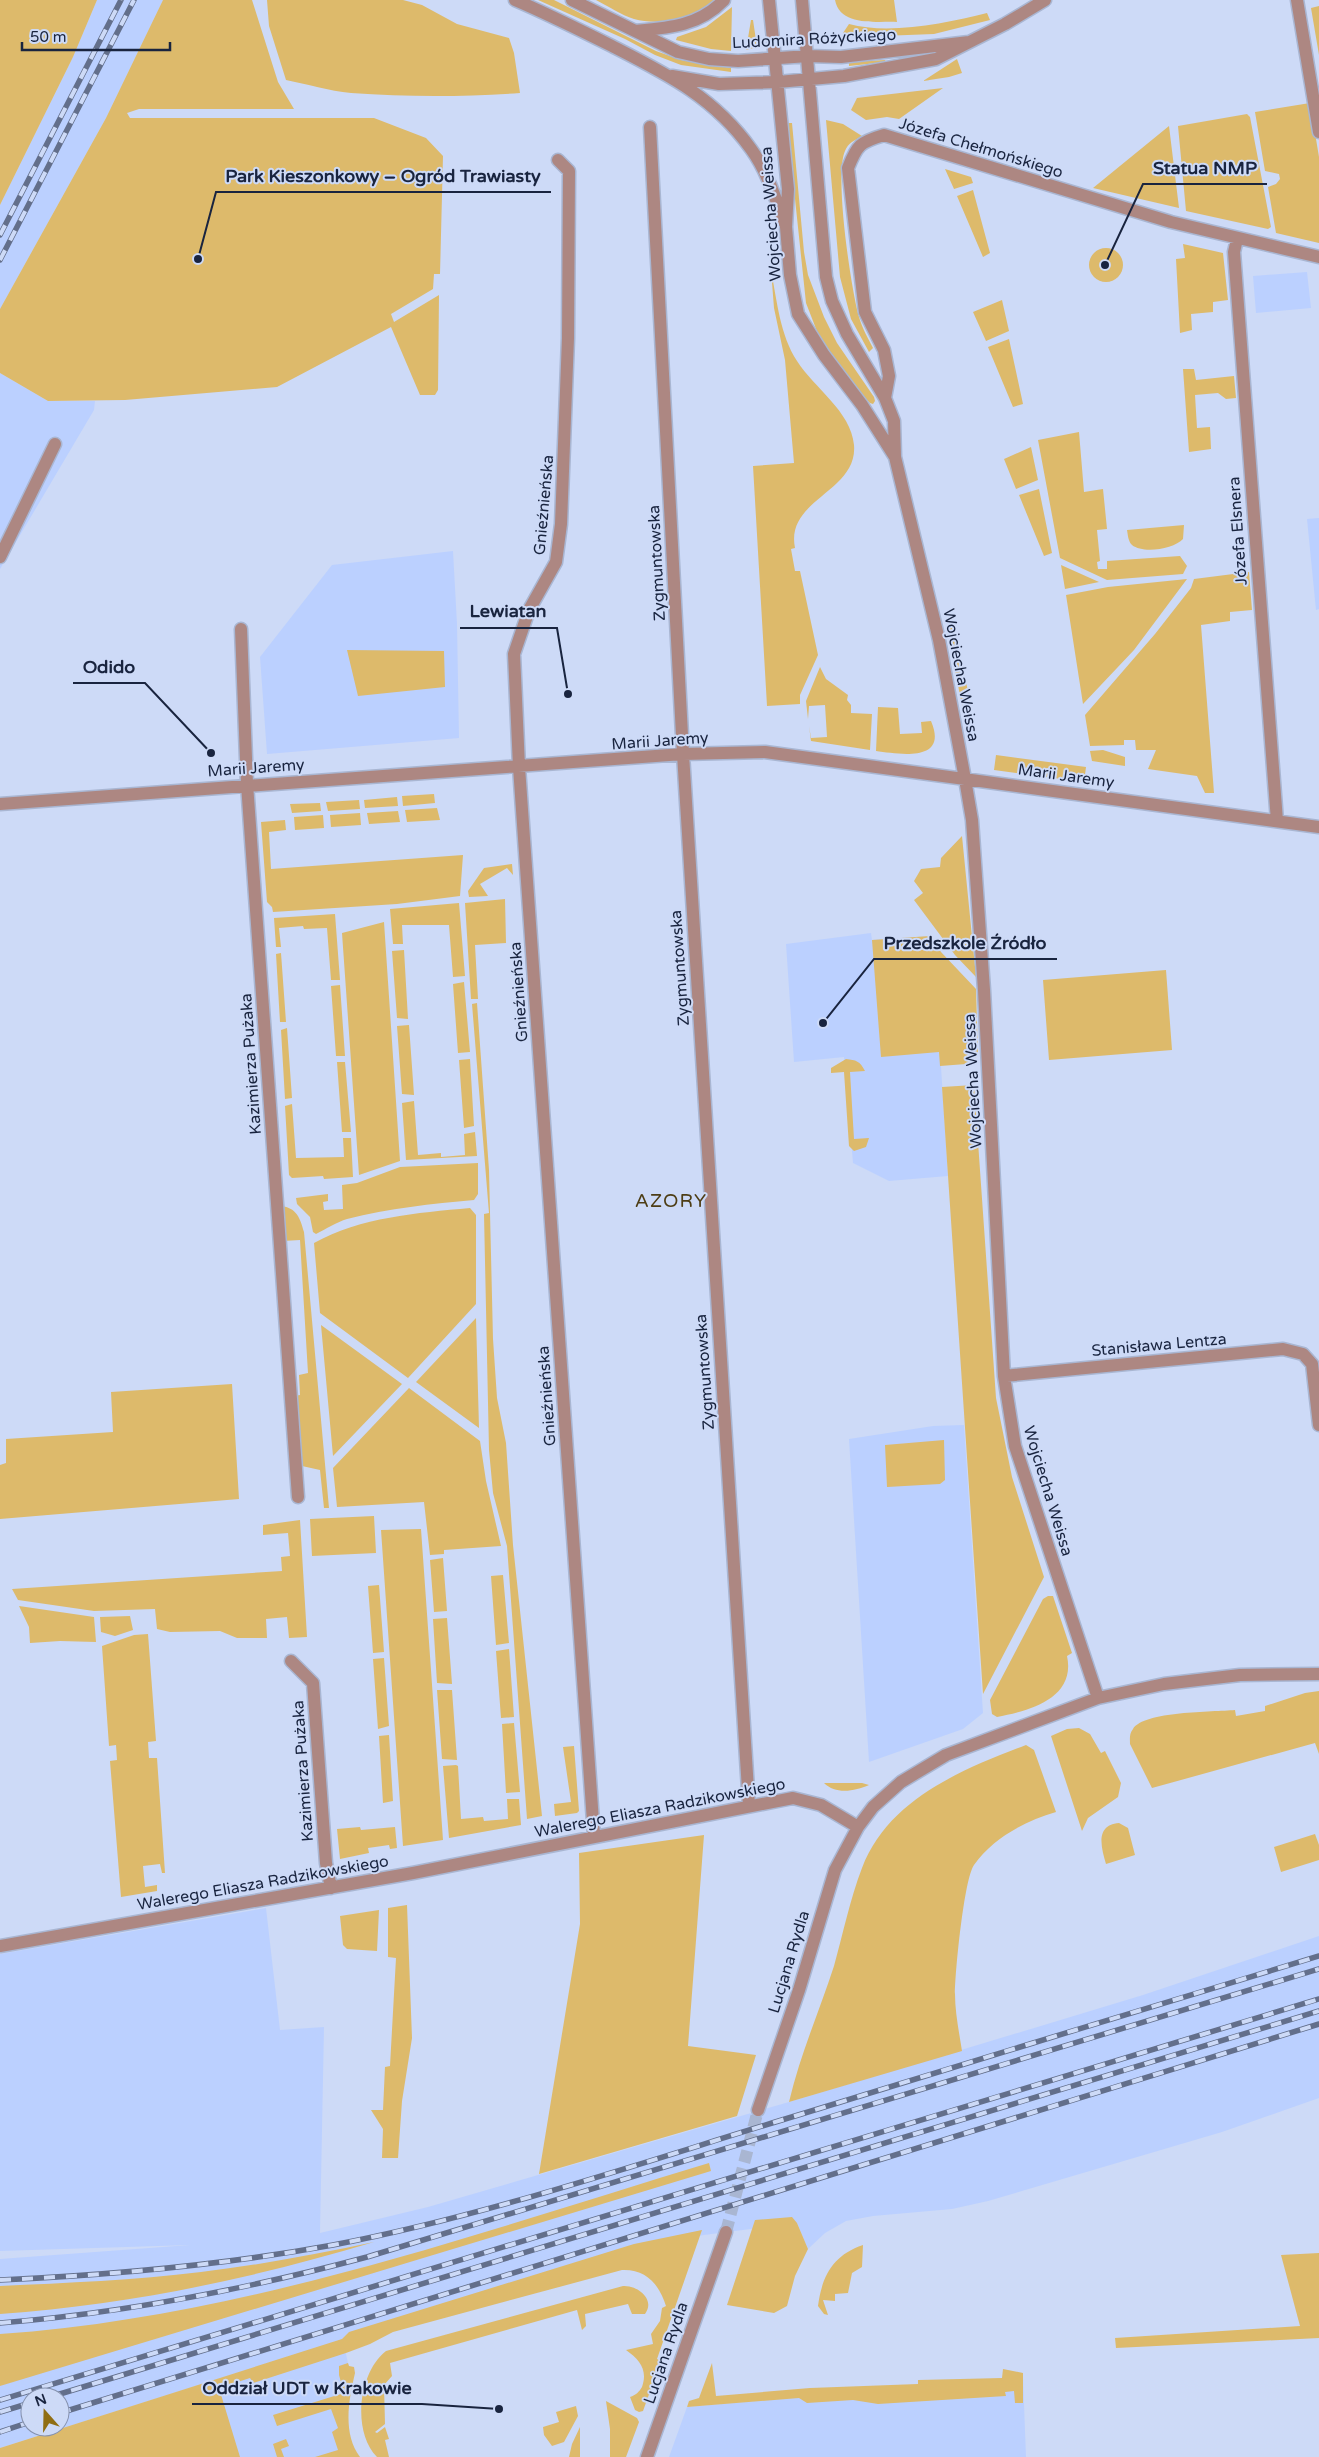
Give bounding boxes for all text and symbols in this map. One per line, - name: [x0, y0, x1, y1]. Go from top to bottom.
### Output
- scale bar: [22, 20, 170, 52]
- street label: Ludomira Różyckiego: [731, 25, 897, 53]
- text: 50 m: [30, 28, 67, 46]
- street label: Józefa Chełmońskiego: [896, 113, 1066, 183]
- street label: Wojciecha Weissa: [756, 146, 786, 282]
- callout: Statua NMP: [1143, 151, 1267, 184]
- text: Statua NMP: [1153, 157, 1257, 179]
- callout: Park Kieszonkowy – Ogród Trawiasty: [216, 159, 551, 192]
- text: Park Kieszonkowy – Ogród Trawiasty: [225, 165, 541, 187]
- street label: Gnieźnieńska: [530, 454, 558, 556]
- street label: Józefa Elsnera: [1224, 476, 1252, 586]
- street label: Zygmuntowska: [644, 504, 670, 622]
- callout: Lewiatan: [460, 595, 557, 628]
- text: Lewiatan: [469, 600, 547, 622]
- street label: Wojciecha Weissa: [938, 607, 984, 743]
- callout: Odido: [73, 650, 145, 683]
- text: Odido: [83, 656, 135, 678]
- street label: Marii Jaremy: [611, 728, 710, 754]
- street label: Marii Jaremy: [207, 755, 306, 781]
- street label: Marii Jaremy: [1016, 759, 1116, 793]
- street label: Zygmuntowska: [666, 909, 694, 1027]
- callout: Przedszkole Źródło: [874, 926, 1057, 959]
- text: Przedszkole Źródło: [884, 932, 1047, 954]
- street label: Gnieźnieńska: [506, 941, 532, 1043]
- street label: Kazimierza Pużaka: [236, 993, 266, 1135]
- street label: Wojciecha Weissa: [959, 1013, 987, 1149]
- district label: AZORY: [635, 1190, 707, 1212]
- street label: Zygmuntowska: [691, 1313, 719, 1431]
- street label: Stanisława Lentza: [1091, 1329, 1227, 1361]
- street label: Gnieźnieńska: [534, 1345, 560, 1447]
- street label: Wojciecha Weissa: [1019, 1423, 1077, 1559]
- street label: Kazimierza Pużaka: [288, 1700, 318, 1842]
- street label: Walerego Eliasza Radzikowskiego: [533, 1774, 787, 1842]
- street label: Walerego Eliasza Radzikowskiego: [136, 1851, 390, 1915]
- street label: Lucjana Rydla: [764, 1908, 814, 2016]
- street label: Lucjana Rydla: [639, 2299, 693, 2407]
- callout: Oddział UDT w Krakowie: [192, 2371, 422, 2404]
- text: Oddział UDT w Krakowie: [202, 2377, 412, 2399]
- north arrow: [20, 2387, 70, 2437]
- text: N: [33, 2390, 49, 2410]

